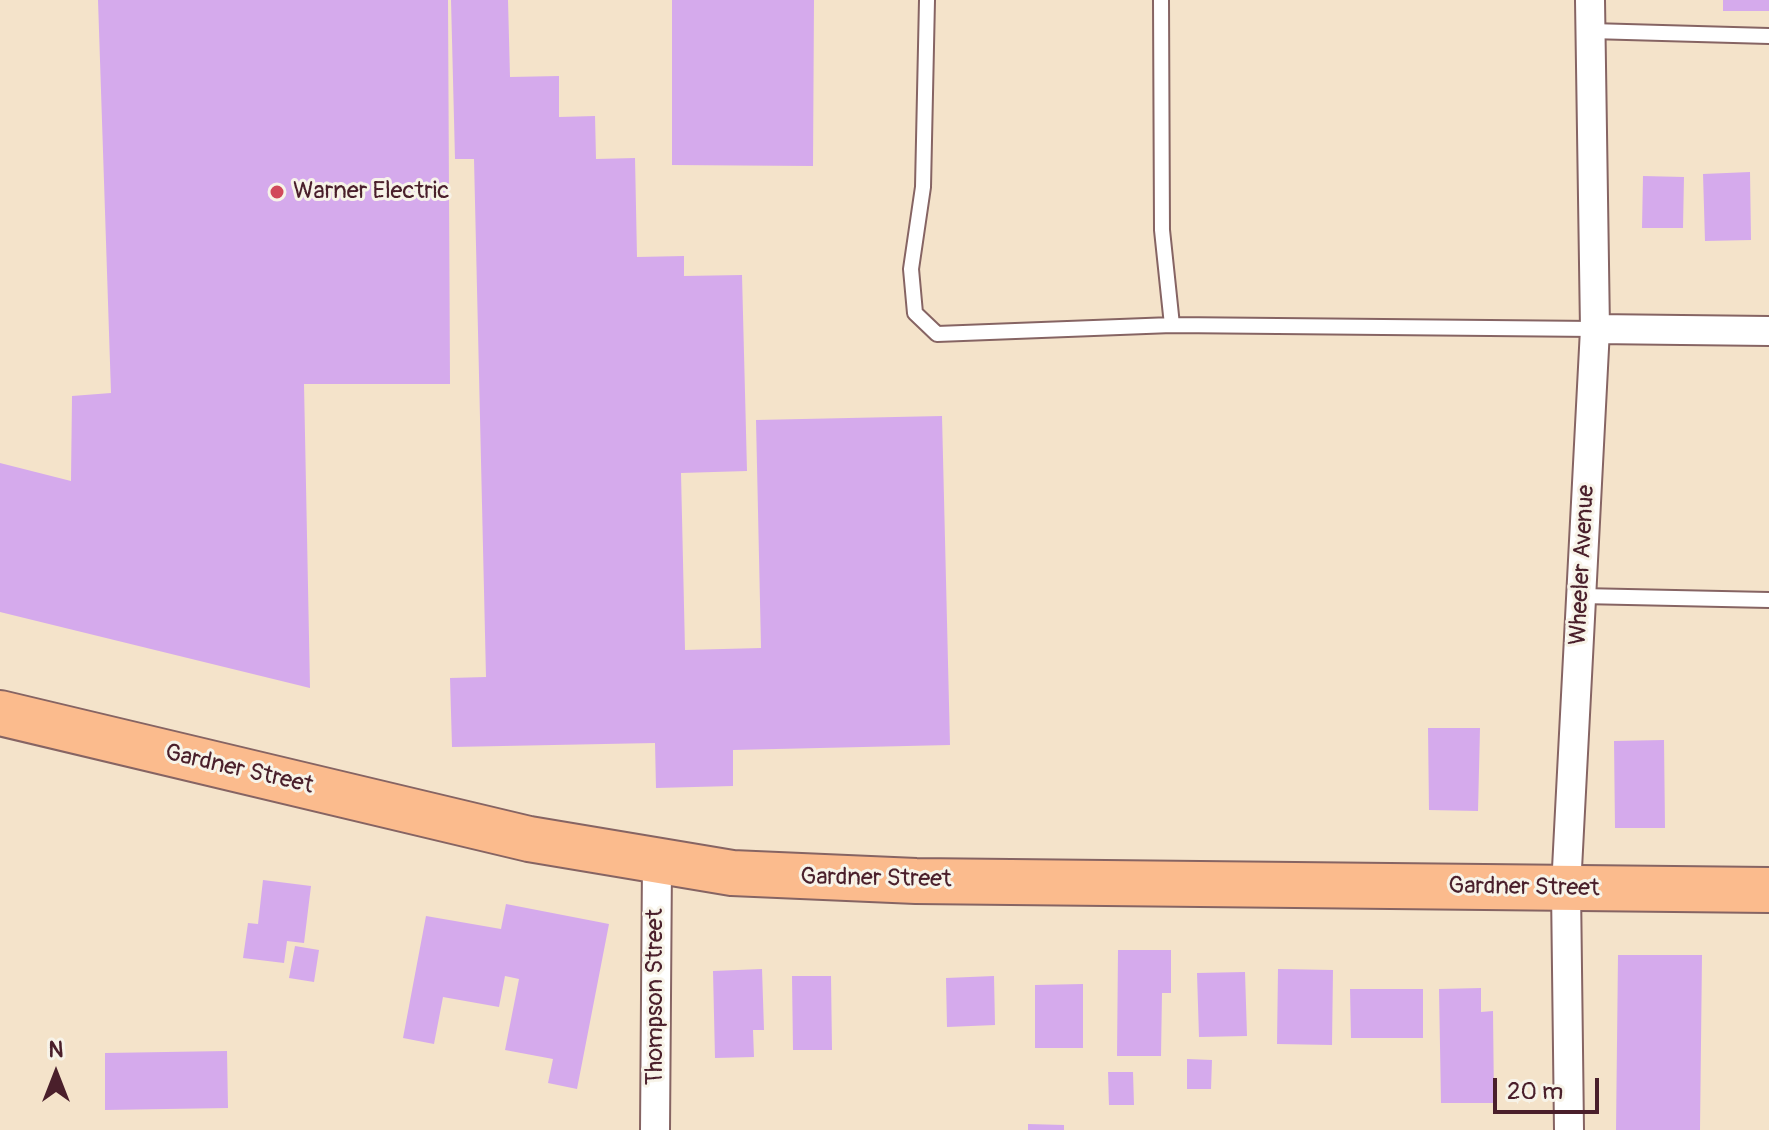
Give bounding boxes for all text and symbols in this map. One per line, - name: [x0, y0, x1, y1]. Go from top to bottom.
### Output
- place label: Warner Electric: [293, 178, 449, 206]
- marker: Warner Electric: [268, 183, 286, 201]
- street label: Wheeler Avenue: [1564, 484, 1602, 646]
- street label: Gardner Street: [162, 739, 316, 801]
- street label: Gardner Street: [800, 863, 952, 895]
- street label: Gardner Street: [1448, 872, 1600, 904]
- street label: Thompson Street: [642, 909, 670, 1085]
- north arrow: [16, 1034, 96, 1114]
- text: N: [49, 1036, 63, 1064]
- scale bar: [1497, 1062, 1603, 1112]
- text: 20 m: [1507, 1077, 1563, 1106]

